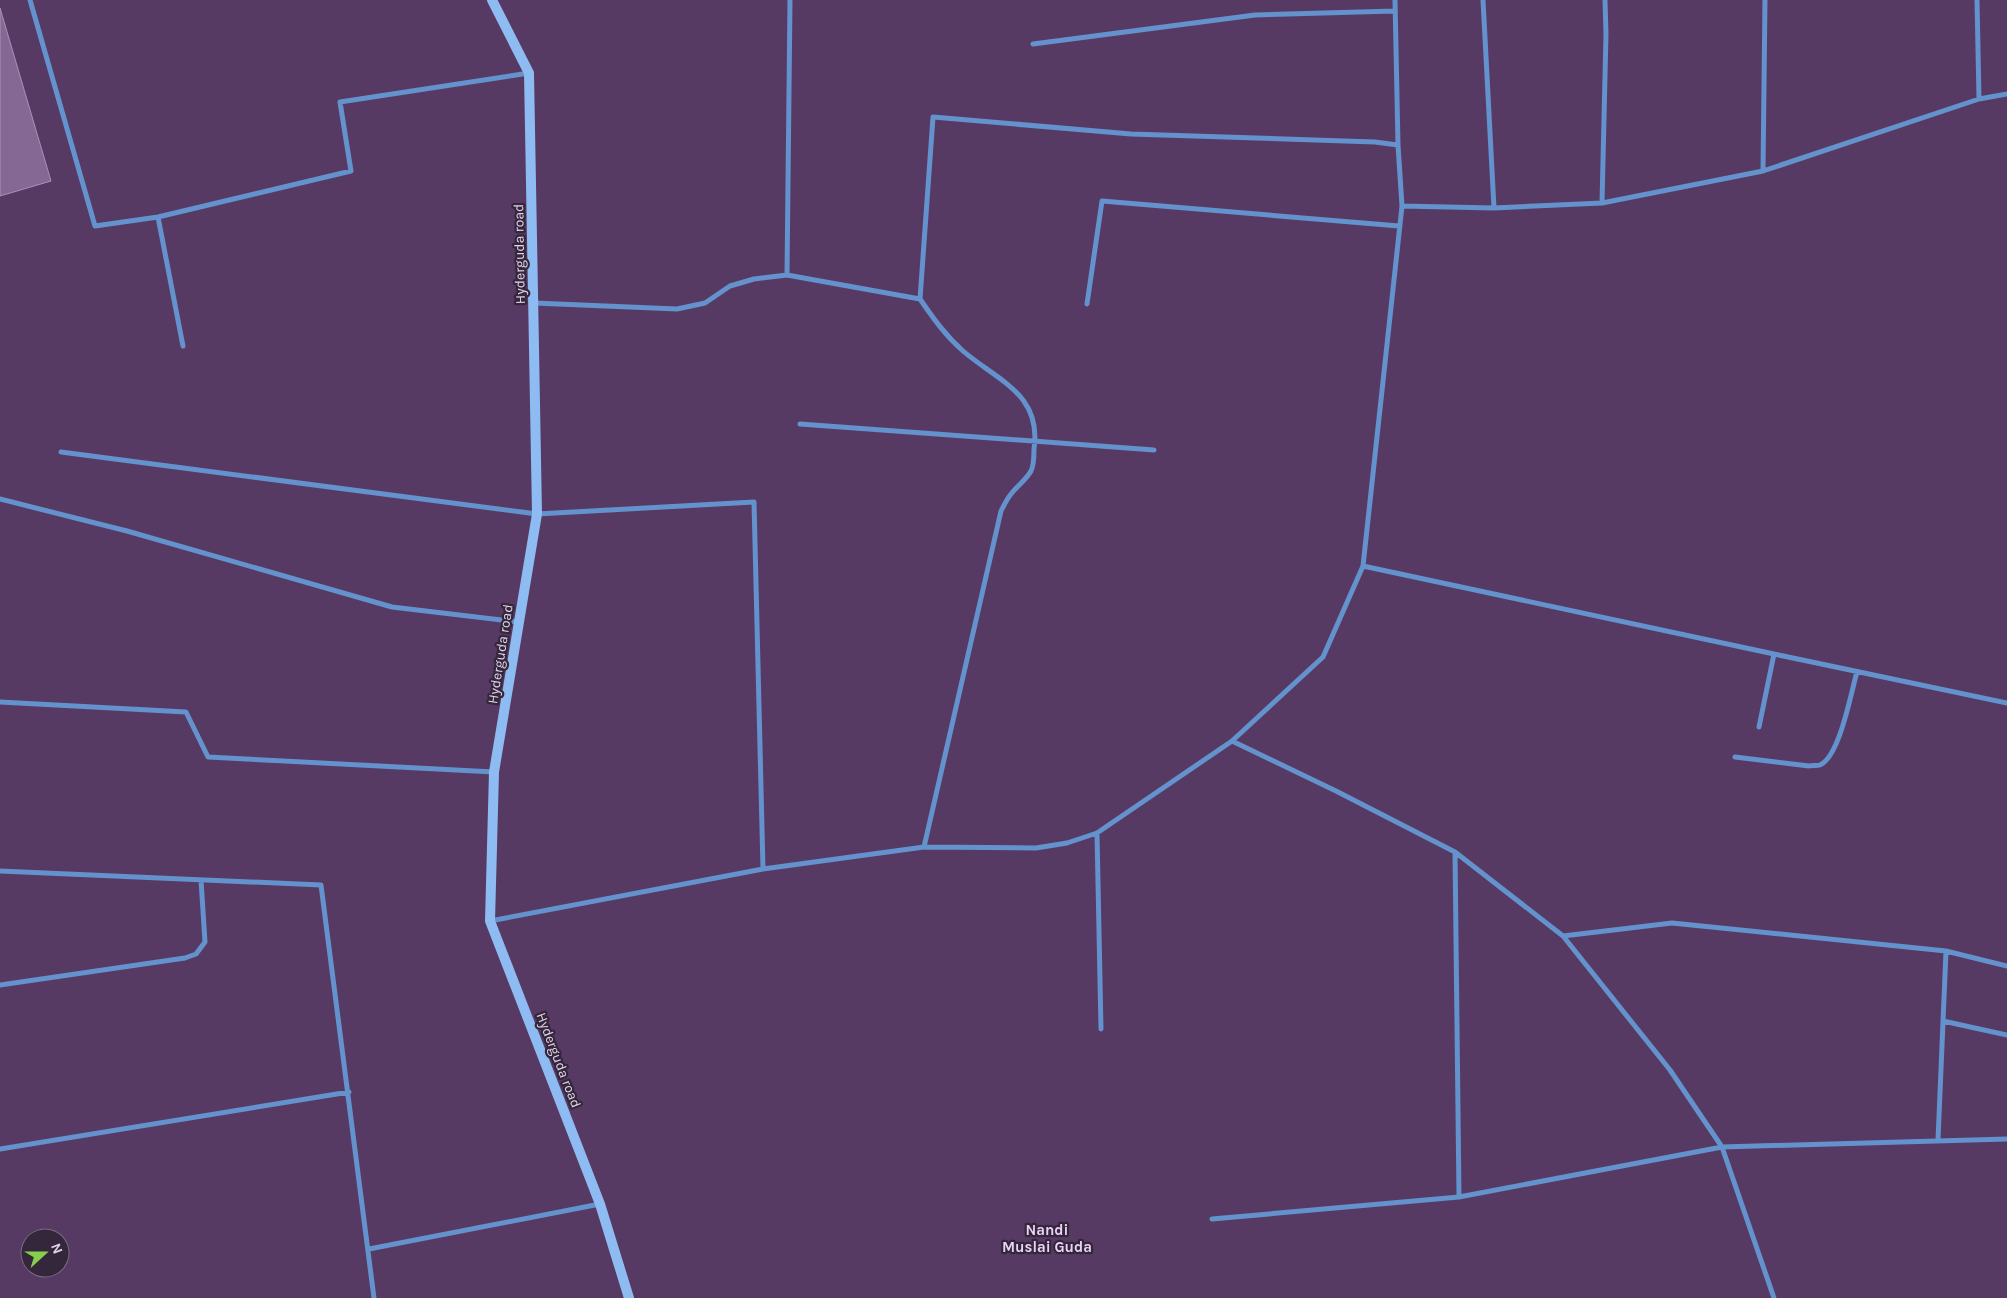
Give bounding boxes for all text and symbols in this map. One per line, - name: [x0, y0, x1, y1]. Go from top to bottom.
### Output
- street label: Hyderguda road: [510, 204, 529, 304]
- street label: Hyderguda road: [484, 603, 517, 705]
- street label: Hyderguda road: [533, 1010, 584, 1110]
- district label: Nandi Muslai Guda: [1002, 1221, 1092, 1256]
- north arrow: [20, 1228, 70, 1278]
- text: N: [47, 1241, 66, 1256]

